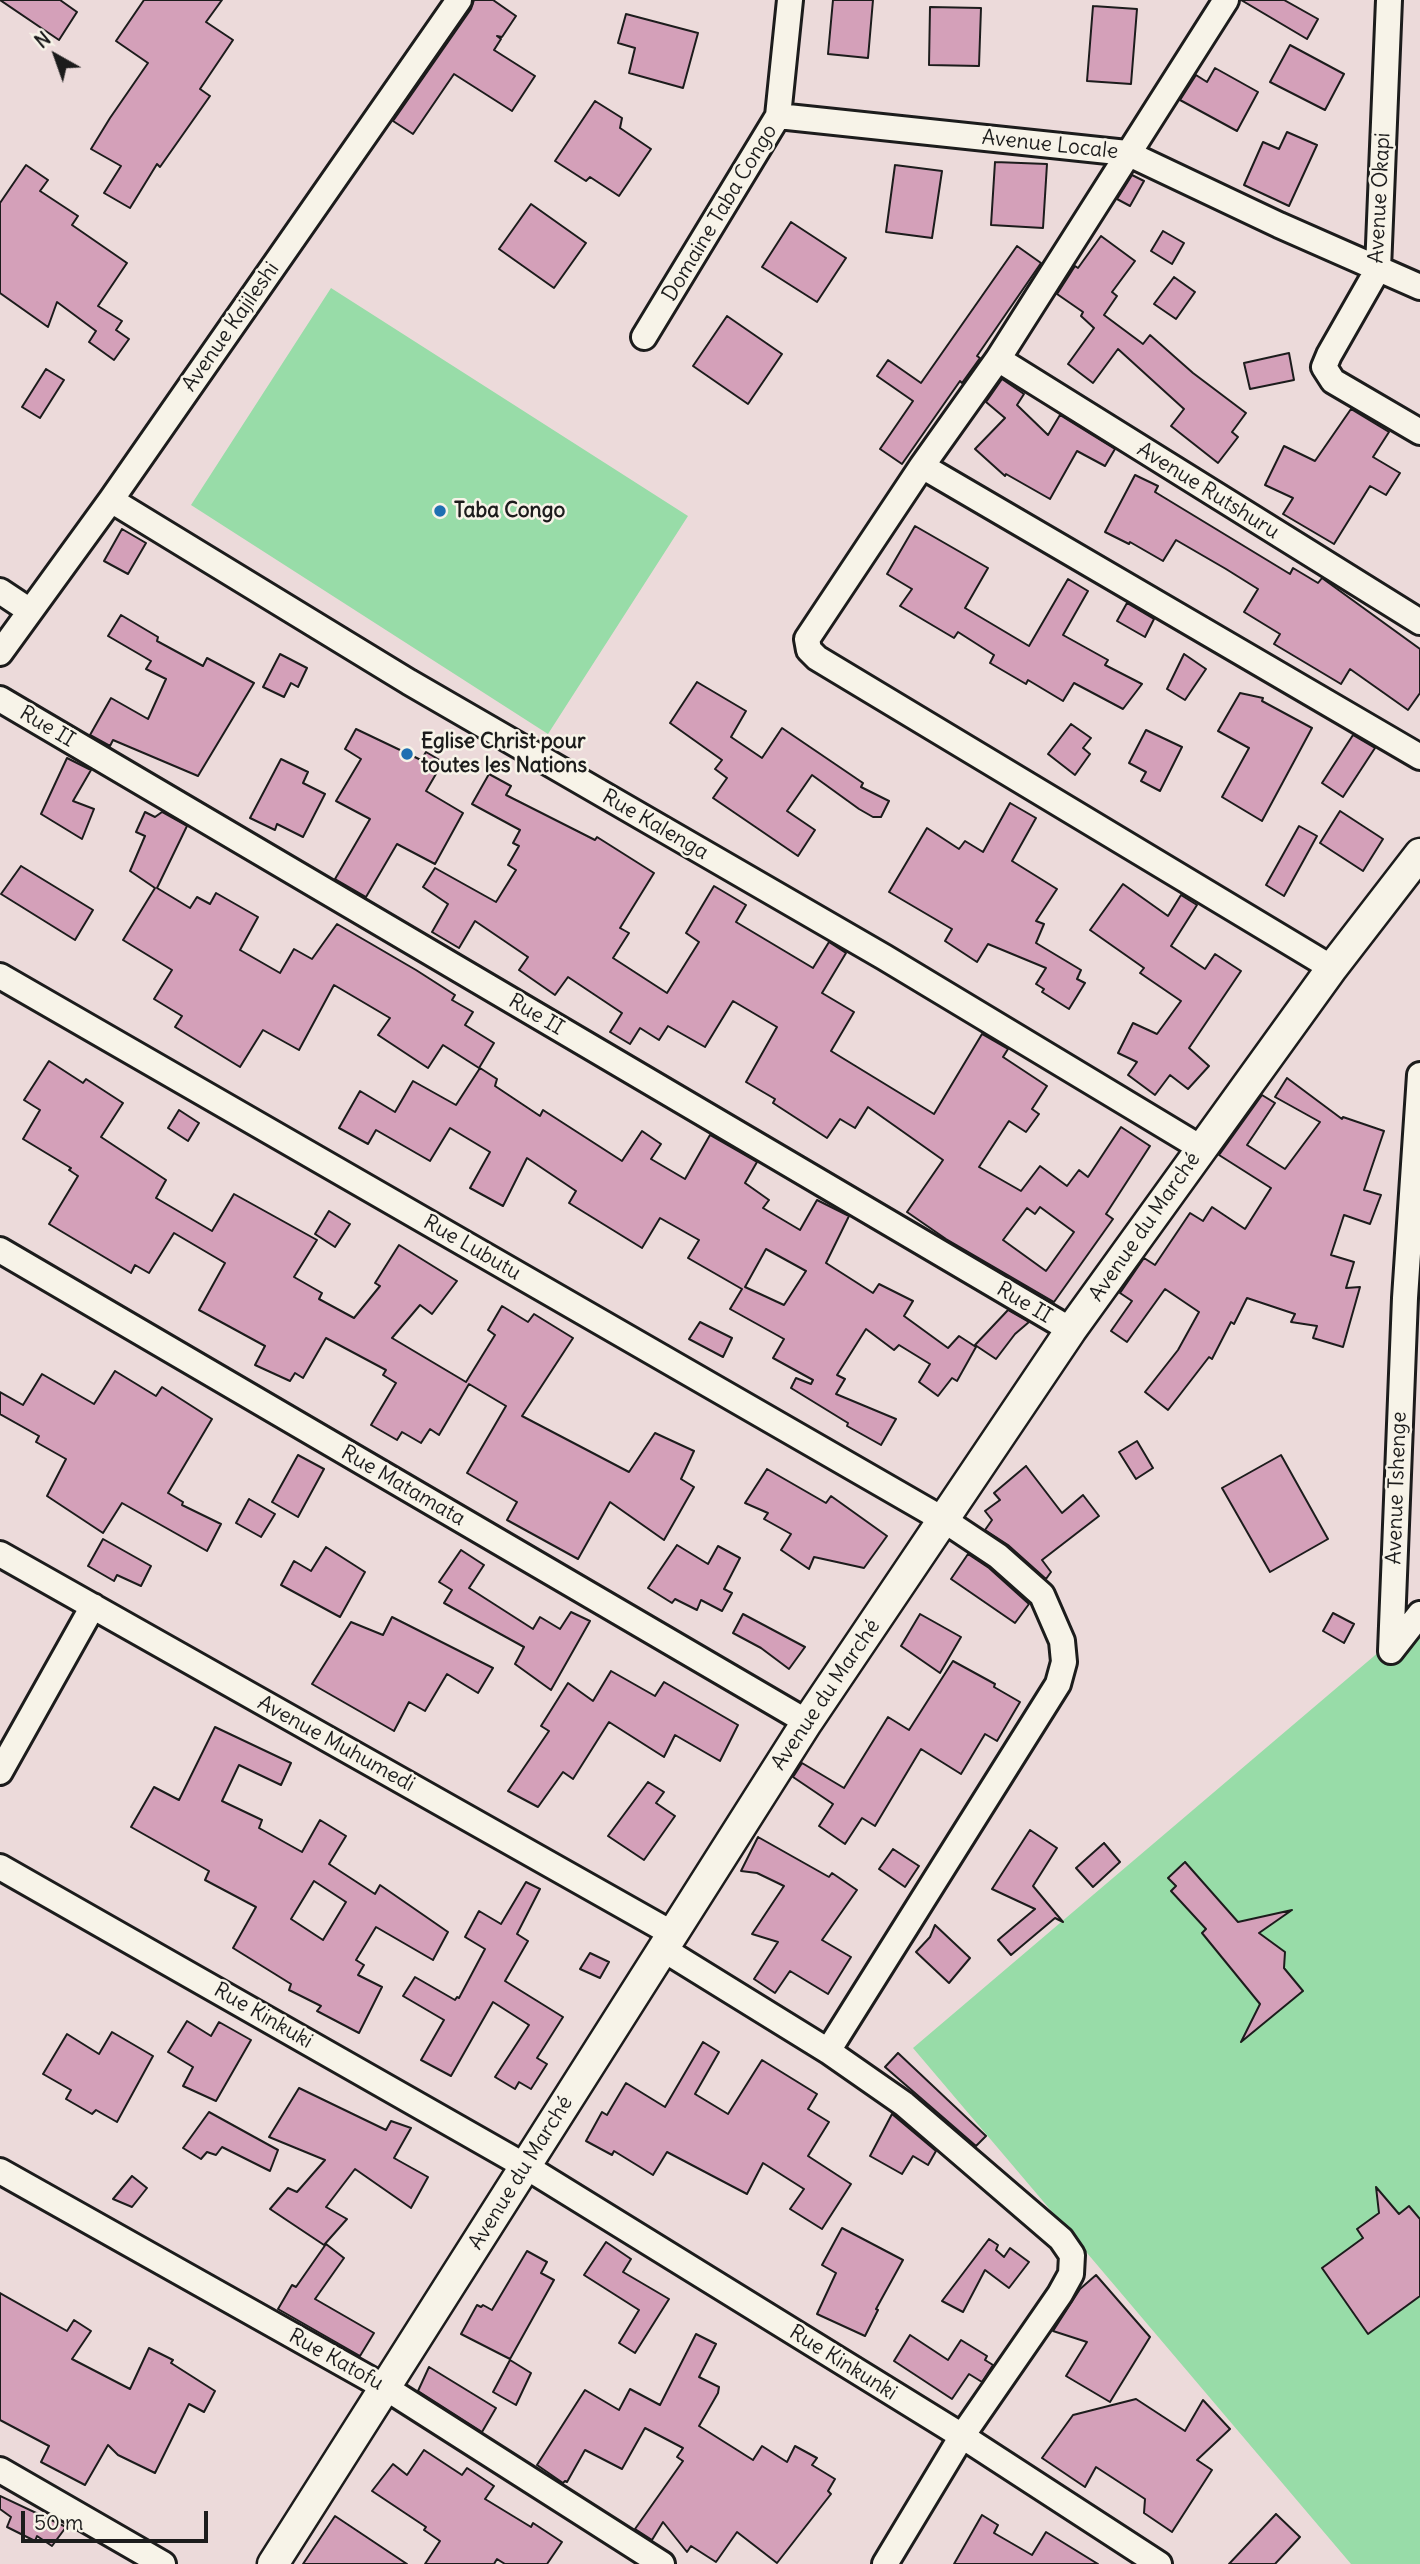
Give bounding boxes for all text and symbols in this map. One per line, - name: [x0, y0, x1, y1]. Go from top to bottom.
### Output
- north arrow: [21, 21, 91, 91]
- text: N: [30, 27, 55, 53]
- street label: Domaine Taba Congo: [657, 120, 783, 306]
- street label: Avenue Locale: [981, 125, 1119, 165]
- street label: Avenue Okapi: [1364, 132, 1396, 264]
- street label: Avenue Kajileshi: [177, 258, 285, 396]
- street label: Avenue Rutshuru: [1132, 437, 1284, 545]
- place label: Taba Congo: [454, 498, 565, 524]
- marker: Taba Congo: [432, 503, 448, 519]
- street label: Rue II: [15, 701, 79, 753]
- place label: Eglise Christ pour toutes les Nations: [421, 729, 587, 779]
- marker: Eglise Christ pour toutes les Nations: [399, 746, 415, 762]
- street label: Rue Kalenga: [597, 784, 713, 866]
- street label: Rue II: [504, 989, 568, 1041]
- street label: Avenue du Marché: [1084, 1148, 1206, 1306]
- street label: Rue Lubutu: [419, 1210, 525, 1286]
- street label: Rue II: [992, 1277, 1056, 1329]
- street label: Avenue Tshenge: [1382, 1411, 1412, 1565]
- street label: Rue Matamata: [336, 1440, 470, 1532]
- street label: Avenue du Marché: [766, 1615, 886, 1775]
- street label: Avenue Muhumedi: [253, 1690, 419, 1798]
- street label: Rue Kinkuki: [209, 1978, 317, 2054]
- street label: Avenue du Marché: [464, 2092, 578, 2254]
- street label: Rue Kinkunki: [785, 2320, 901, 2406]
- street label: Rue Katofu: [284, 2324, 388, 2396]
- scale bar: [24, 2498, 212, 2542]
- text: 50 m: [34, 2509, 83, 2536]

